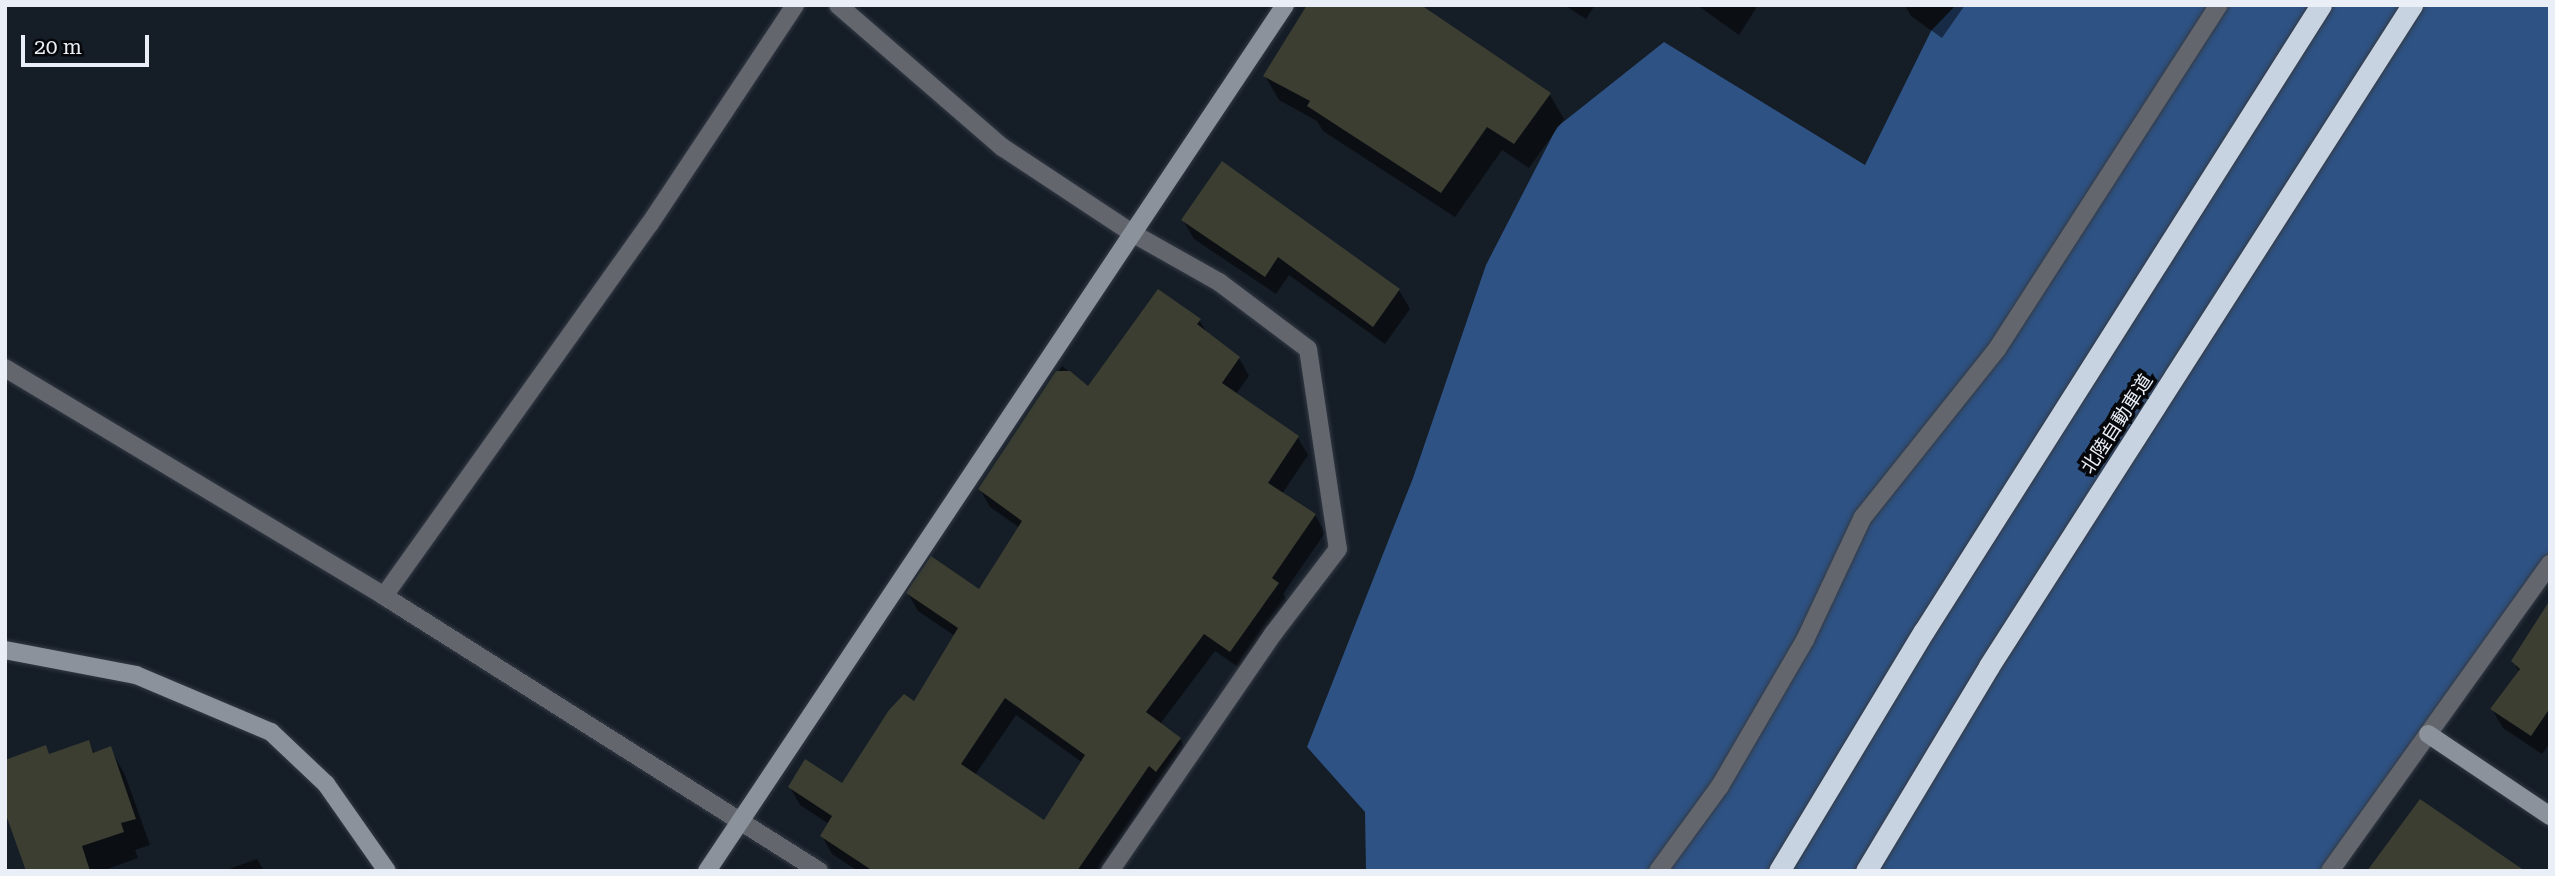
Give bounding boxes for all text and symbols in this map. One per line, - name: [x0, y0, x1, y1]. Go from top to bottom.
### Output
- scale bar: [24, 21, 152, 65]
- text: 20 m: [34, 35, 82, 59]
- street label: 北陸自動車道: [2076, 370, 2158, 478]

